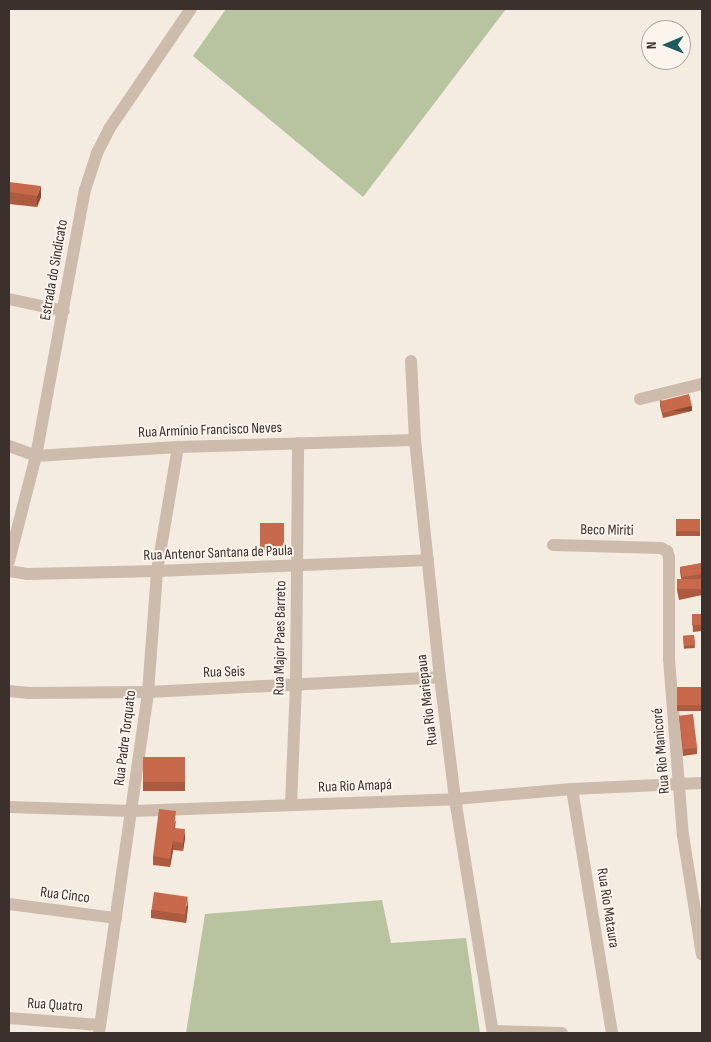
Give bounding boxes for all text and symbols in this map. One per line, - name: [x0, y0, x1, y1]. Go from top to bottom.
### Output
- north arrow: [641, 20, 691, 70]
- text: N: [643, 41, 660, 49]
- street label: Estrada do Sindicato: [36, 218, 72, 322]
- street label: Rua Armínio Francisco Neves: [138, 418, 282, 442]
- street label: Beco Miriti: [580, 521, 634, 539]
- street label: Rua Antenor Santana de Paula: [143, 541, 293, 565]
- street label: Rua Major Paes Barreto: [270, 580, 290, 696]
- street label: Rua Rio Mariepaua: [412, 653, 442, 747]
- street label: Rua Seis: [203, 662, 245, 682]
- street label: Rua Padre Torquato: [110, 689, 140, 787]
- street label: Rua Rio Manicoré: [648, 707, 674, 795]
- street label: Rua Rio Amapá: [318, 776, 392, 796]
- street label: Rua Rio Mataura: [593, 867, 623, 949]
- street label: Rua Cinco: [39, 883, 91, 907]
- street label: Rua Quatro: [27, 994, 83, 1016]

